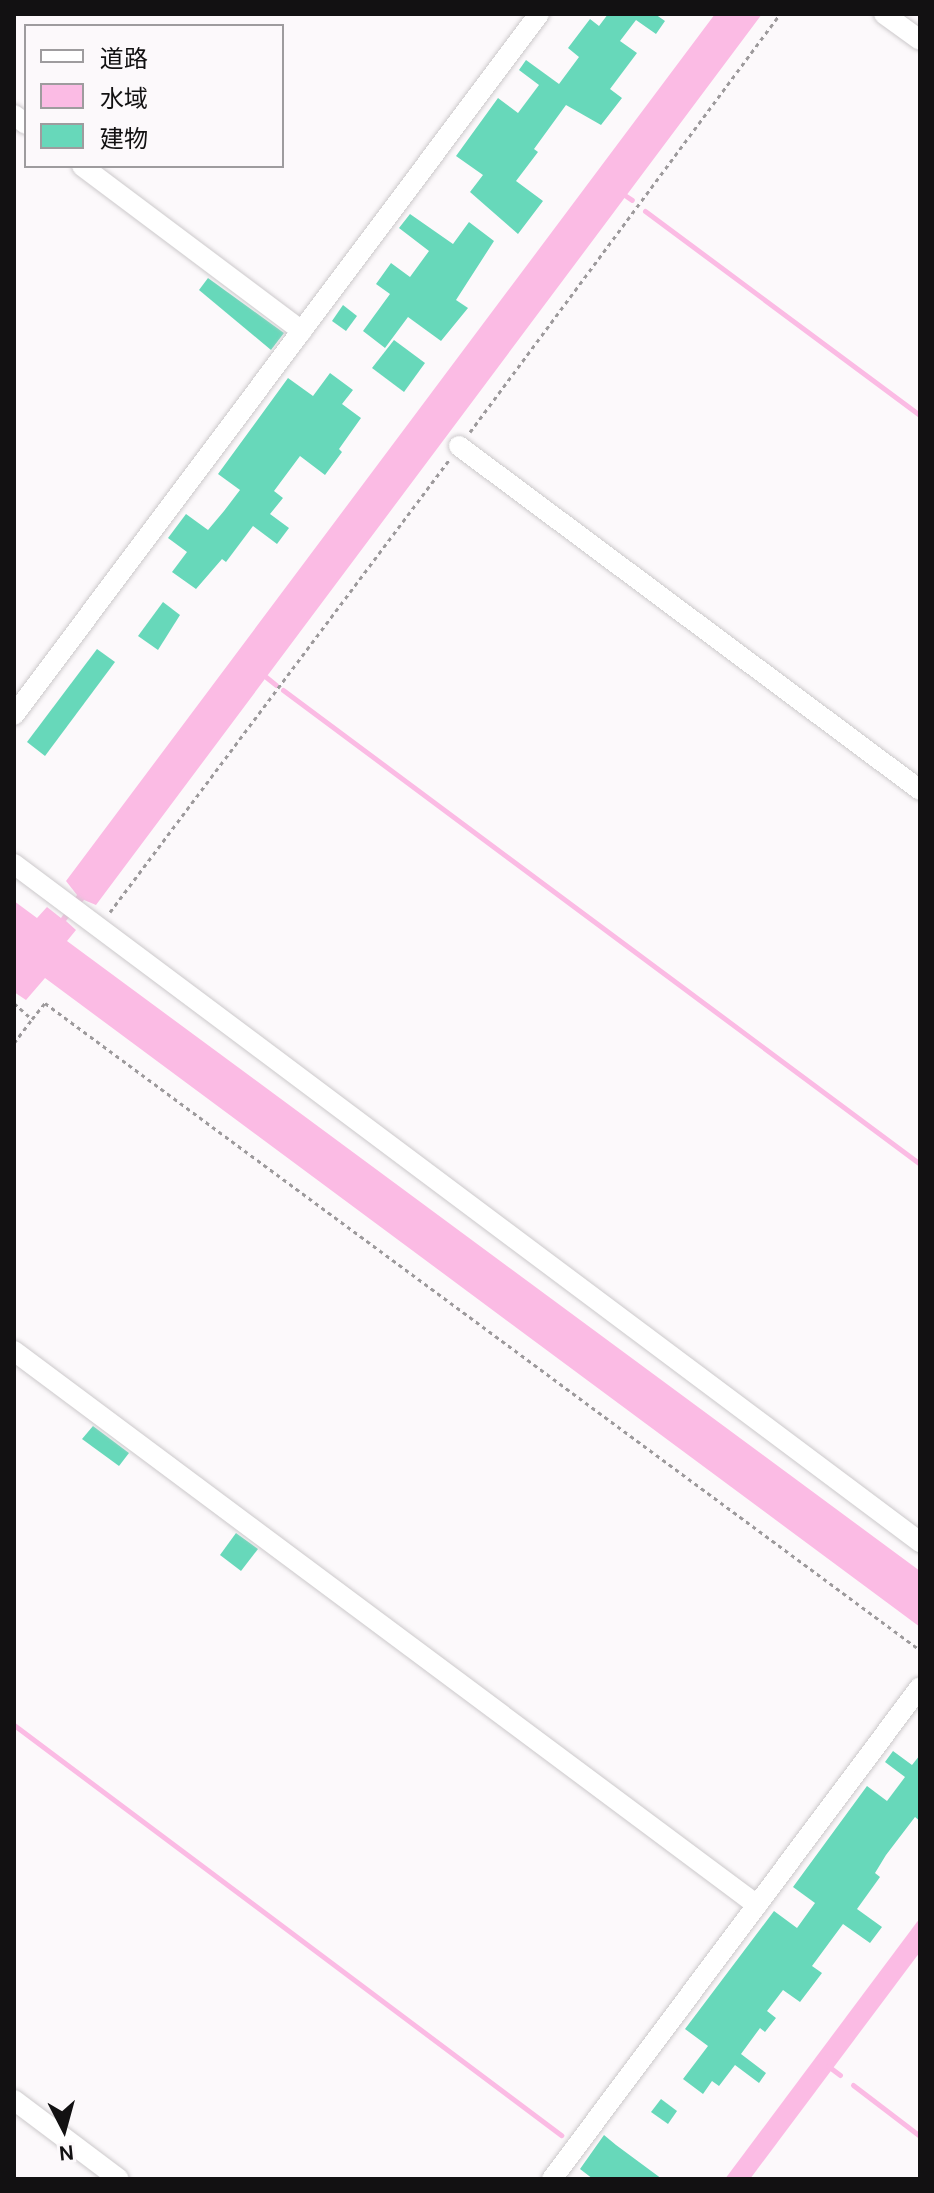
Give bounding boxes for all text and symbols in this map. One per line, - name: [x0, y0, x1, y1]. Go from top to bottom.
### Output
- legend: [24, 24, 284, 168]
- text: 道路: [100, 45, 148, 73]
- text: 水域: [100, 85, 148, 113]
- text: 建物: [100, 125, 148, 153]
- north arrow: [24, 2089, 104, 2169]
- text: N: [57, 2139, 76, 2167]

